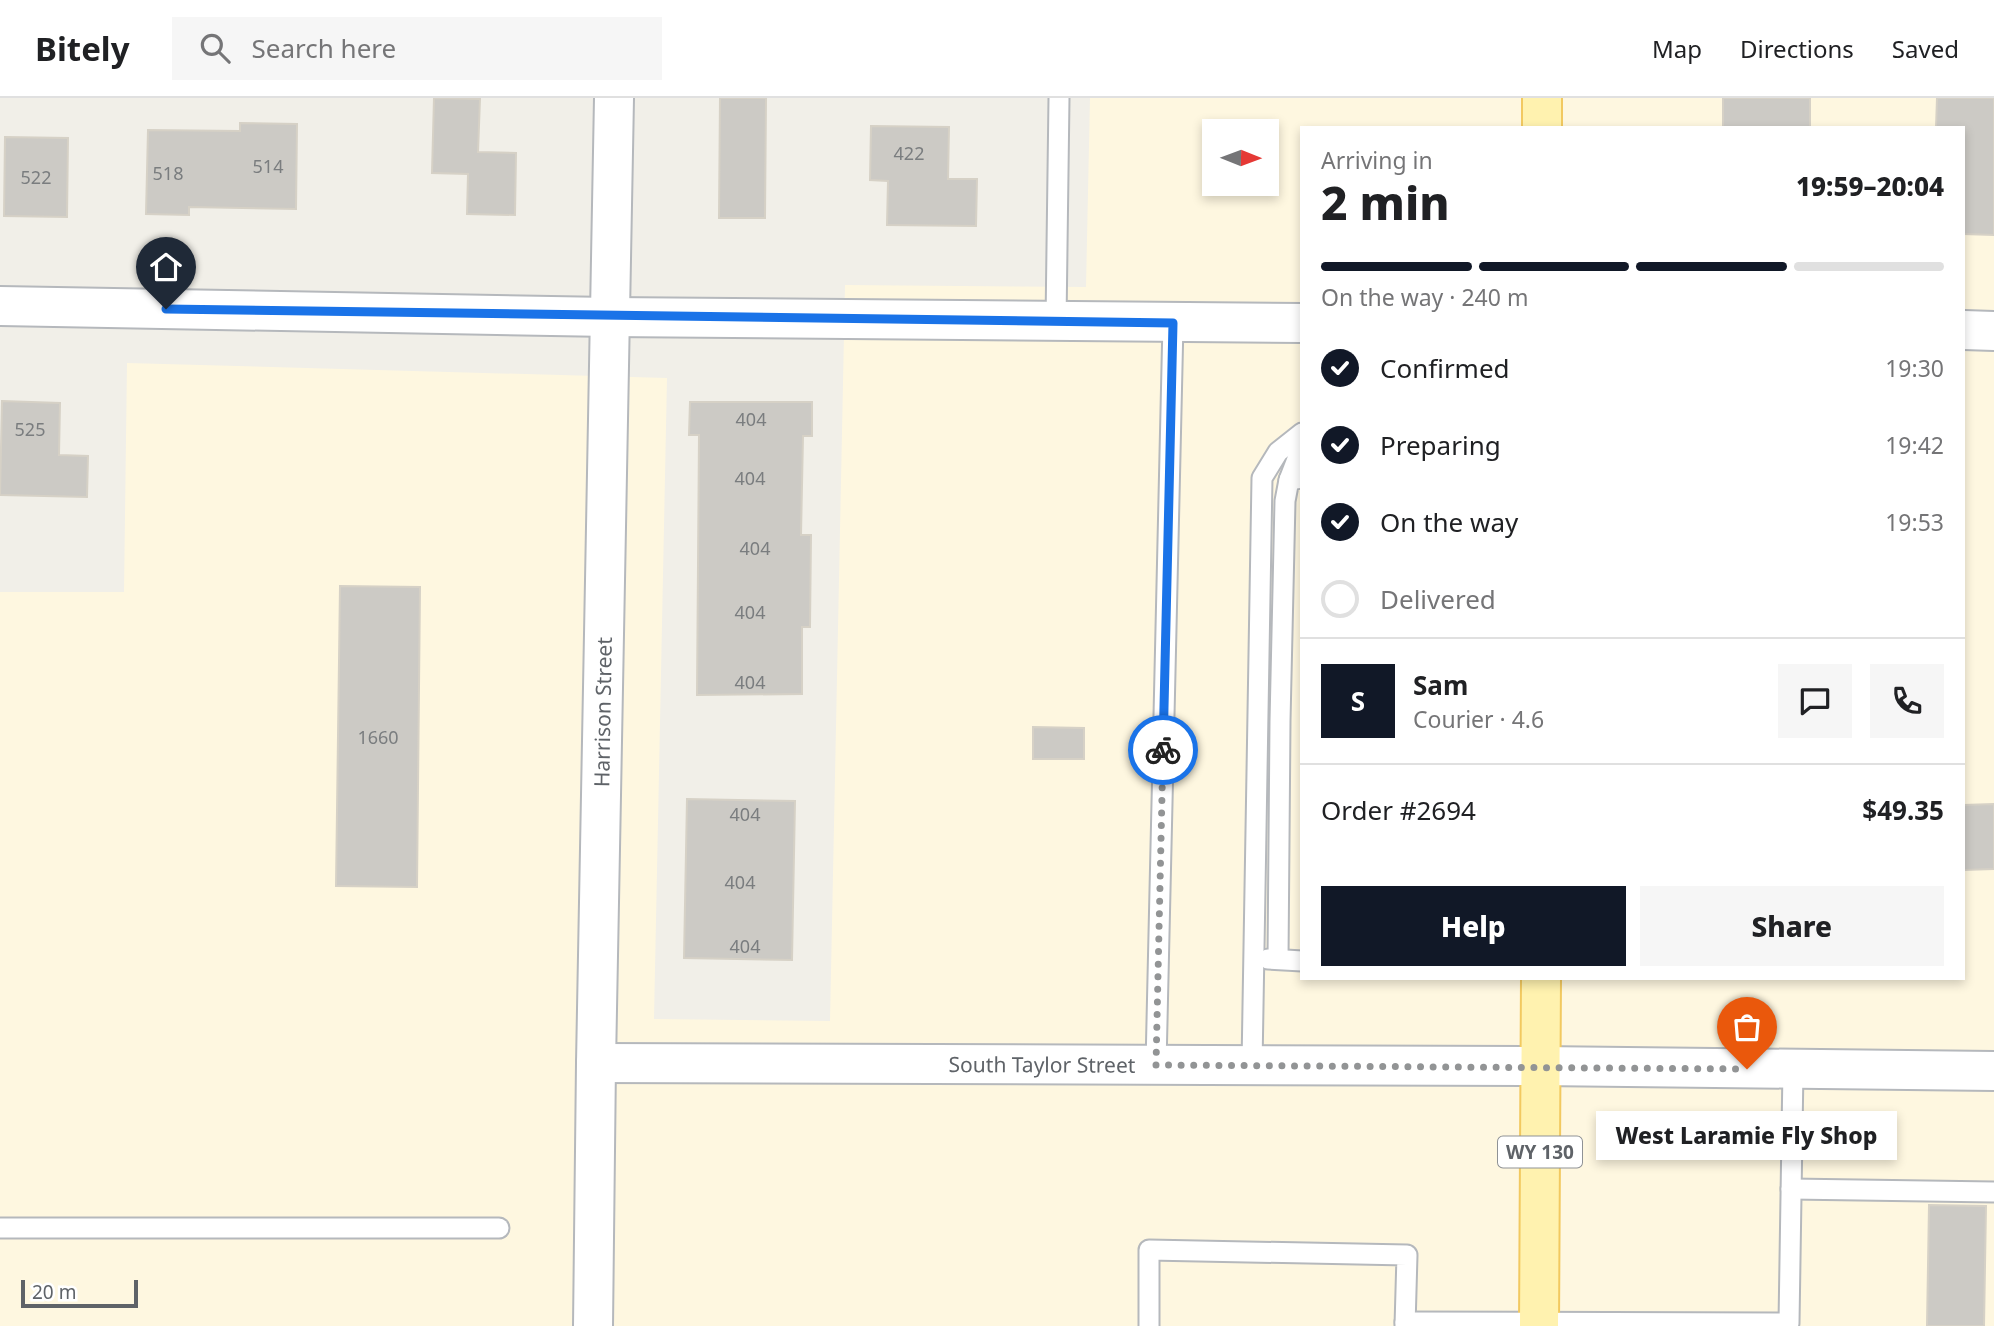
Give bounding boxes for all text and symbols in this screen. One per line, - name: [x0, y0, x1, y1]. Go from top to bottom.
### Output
- search box: [172, 17, 662, 80]
- text: Bitely: [35, 26, 130, 71]
- icon: search: [196, 29, 234, 67]
- text: Search here: [252, 30, 396, 66]
- text: Map: [1652, 32, 1702, 65]
- text: Directions: [1740, 32, 1854, 65]
- text: Saved: [1892, 32, 1959, 65]
- north arrow: [1202, 119, 1279, 196]
- map controls: [1202, 119, 1279, 196]
- house number: 422: [894, 141, 924, 165]
- text: Arriving in: [1321, 144, 1433, 176]
- house number: 514: [253, 154, 283, 178]
- house number: 518: [153, 161, 183, 185]
- house number: 522: [21, 165, 51, 189]
- text: 19:59–20:04: [1796, 168, 1944, 204]
- text: 2 min: [1321, 171, 1450, 233]
- pin: [136, 237, 196, 309]
- icon: home: [147, 248, 185, 286]
- text: On the way · 240 m: [1321, 281, 1528, 313]
- icon: check: [1321, 349, 1359, 387]
- text: Confirmed: [1380, 350, 1510, 386]
- text: 19:30: [1885, 352, 1944, 384]
- house number: 404: [736, 407, 766, 431]
- house number: 525: [15, 417, 45, 441]
- icon: check: [1321, 426, 1359, 464]
- text: Preparing: [1380, 427, 1501, 463]
- text: 19:42: [1885, 429, 1944, 461]
- house number: 404: [735, 466, 765, 490]
- icon: check: [1321, 503, 1359, 541]
- text: On the way: [1380, 504, 1518, 540]
- text: 19:53: [1885, 506, 1944, 538]
- house number: 404: [740, 536, 770, 560]
- text: Delivered: [1380, 581, 1496, 617]
- house number: 404: [735, 600, 765, 624]
- street label: Harrison Street: [587, 636, 618, 787]
- button: chat: [1778, 664, 1852, 738]
- button: phone: [1870, 664, 1944, 738]
- text: Sam: [1413, 667, 1468, 703]
- house number: 404: [735, 670, 765, 694]
- text: S: [1351, 683, 1365, 719]
- text: Courier · 4.6: [1413, 703, 1544, 735]
- courier: [1128, 715, 1198, 785]
- house number: 1660: [357, 725, 399, 749]
- icon: bike: [1144, 731, 1182, 769]
- text: Order #2694: [1321, 792, 1476, 828]
- text: $49.35: [1862, 792, 1944, 828]
- house number: 404: [730, 802, 760, 826]
- house number: 404: [725, 870, 755, 894]
- button: Help: [1321, 886, 1626, 966]
- button: Share: [1640, 886, 1944, 966]
- house number: 404: [730, 934, 760, 958]
- pin: [1717, 997, 1777, 1069]
- icon: bag: [1728, 1008, 1766, 1046]
- street label: South Taylor Street: [949, 1050, 1136, 1079]
- callout: West Laramie Fly Shop: [1596, 1111, 1898, 1160]
- text: West Laramie Fly Shop: [1616, 1119, 1877, 1151]
- road number: WY 130: [1498, 1136, 1582, 1168]
- scale bar: [21, 1277, 138, 1309]
- text: 20 m: [32, 1279, 76, 1305]

